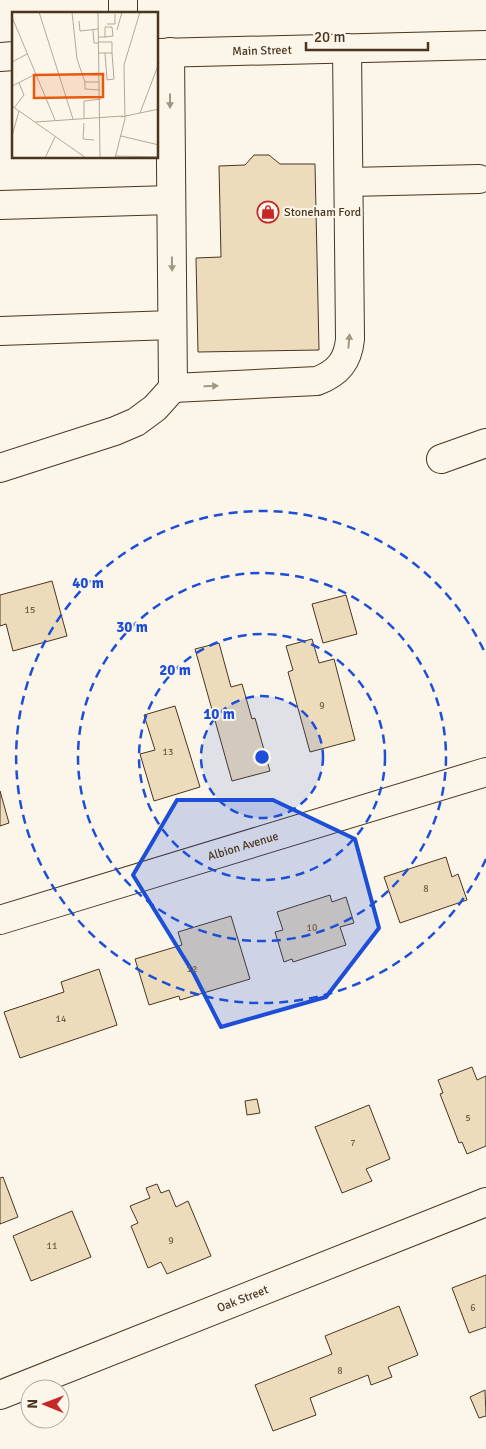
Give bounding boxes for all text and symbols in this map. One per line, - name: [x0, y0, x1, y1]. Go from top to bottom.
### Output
- inset map: [12, 12, 159, 159]
- scale bar: [306, 20, 428, 52]
- text: 20 m: [314, 28, 345, 46]
- street label: Main Street: [232, 42, 292, 59]
- one-way arrow: [166, 93, 174, 109]
- shop icon: Stoneham Ford: [256, 200, 280, 224]
- place label: Stoneham Ford: [284, 205, 361, 220]
- one-way arrow: [168, 256, 176, 272]
- one-way arrow: [346, 332, 354, 348]
- one-way arrow: [203, 382, 219, 390]
- text: 40 m: [72, 574, 104, 592]
- house number: 15: [25, 604, 35, 616]
- text: 30 m: [116, 618, 148, 636]
- text: 20 m: [159, 661, 191, 679]
- house number: 9: [319, 700, 325, 712]
- text: 10 m: [203, 705, 235, 723]
- house number: 13: [163, 746, 173, 758]
- centre of rings: [253, 748, 271, 766]
- street label: Albion Avenue: [206, 828, 280, 864]
- house number: 8: [423, 883, 429, 895]
- house number: 10: [307, 922, 317, 934]
- house number: 12: [187, 963, 197, 975]
- house number: 14: [56, 1013, 67, 1025]
- house number: 5: [465, 1112, 471, 1124]
- house number: 7: [350, 1137, 356, 1149]
- house number: 9: [168, 1235, 174, 1247]
- house number: 11: [47, 1240, 57, 1252]
- street label: Oak Street: [215, 1282, 270, 1316]
- house number: 6: [470, 1302, 476, 1314]
- house number: 8: [337, 1365, 343, 1377]
- north arrow: [20, 1379, 70, 1429]
- text: N: [24, 1399, 41, 1409]

